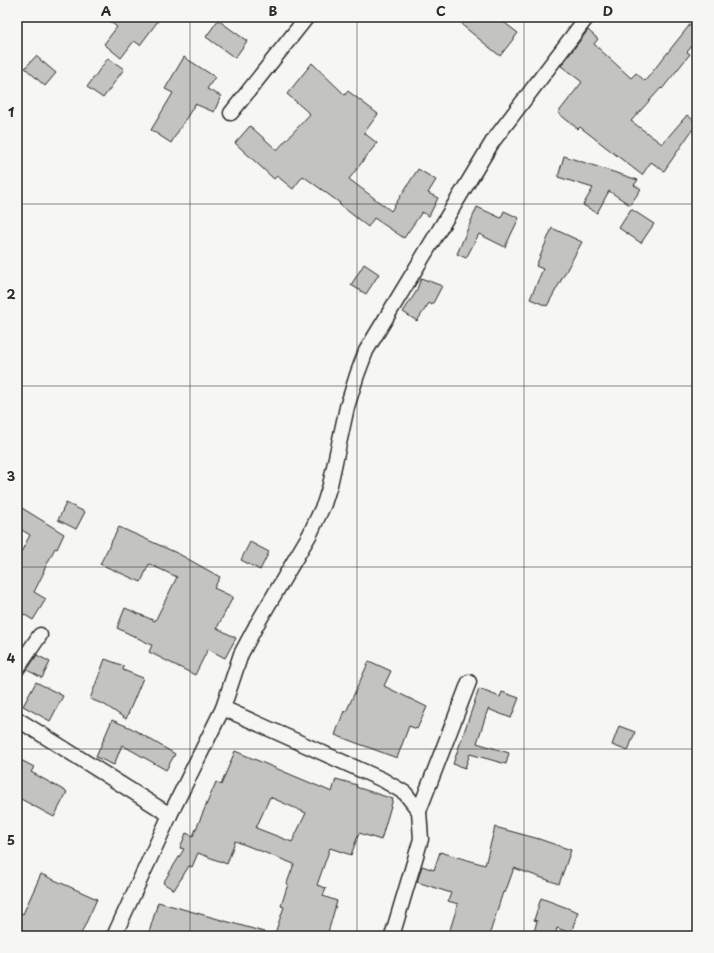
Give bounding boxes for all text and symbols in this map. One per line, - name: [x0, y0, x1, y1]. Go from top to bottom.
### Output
- text: A: [101, 1, 111, 20]
- text: B: [269, 1, 278, 20]
- text: C: [436, 1, 446, 20]
- text: D: [603, 1, 613, 20]
- text: 1: [8, 102, 14, 121]
- text: 2: [6, 284, 16, 303]
- text: 3: [7, 466, 16, 485]
- text: 4: [7, 648, 16, 667]
- text: 5: [7, 830, 15, 849]

